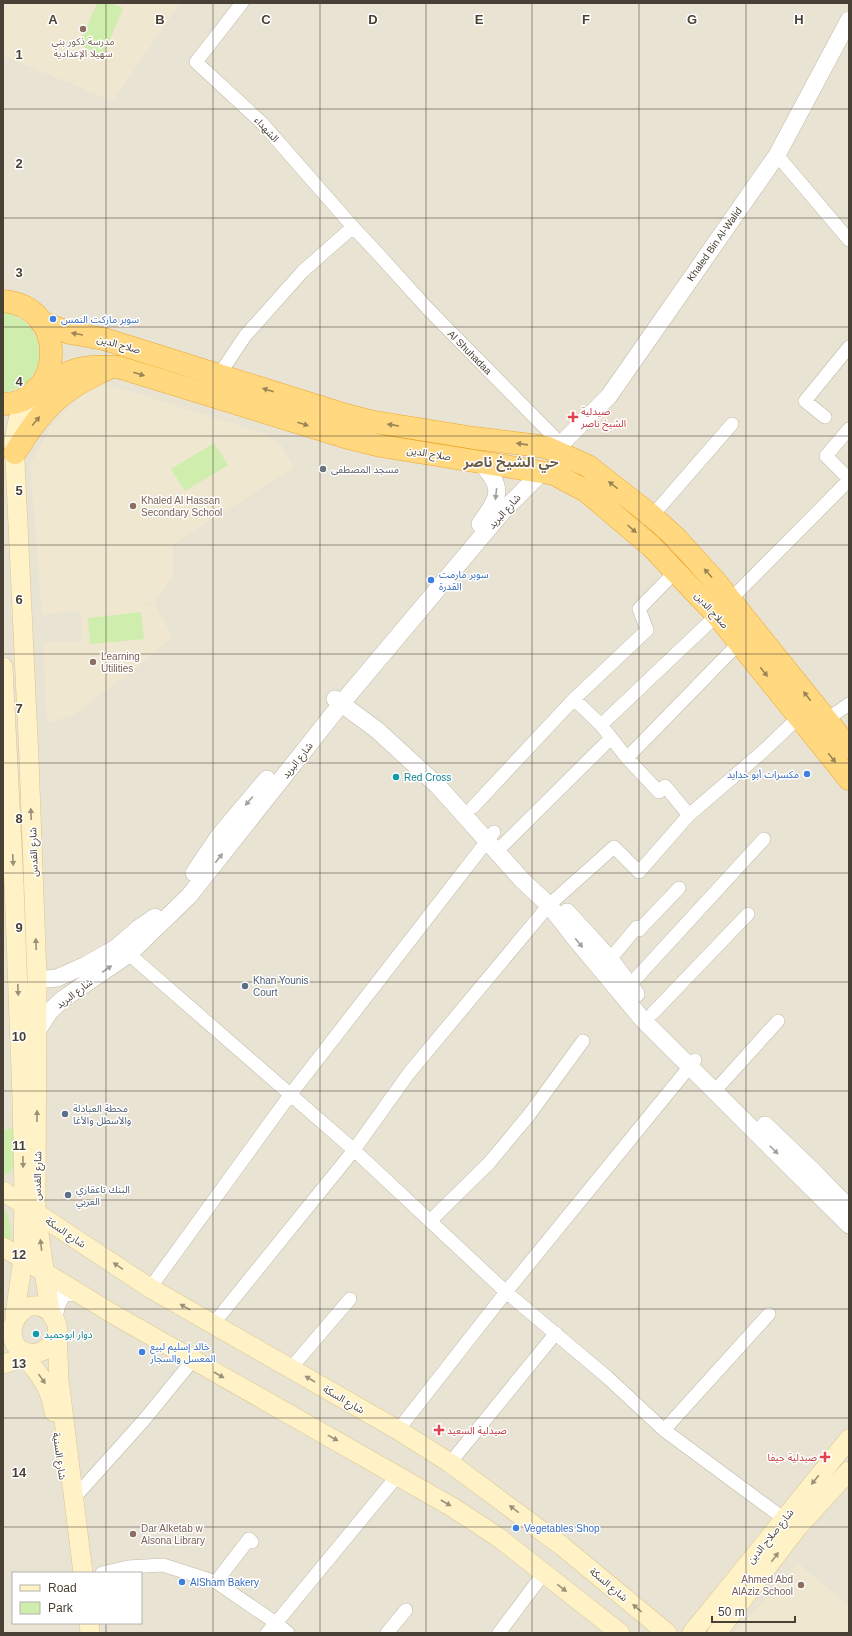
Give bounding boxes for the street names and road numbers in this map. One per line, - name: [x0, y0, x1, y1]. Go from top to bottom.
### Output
- street label: الشهداء: [252, 114, 281, 144]
- street label: Khaled Bin Al-Walid: [685, 205, 744, 283]
- street label: Al Shuhadaa: [446, 328, 494, 377]
- street label: صلاح الدين: [95, 333, 142, 358]
- street label: صلاح الدين: [406, 445, 452, 464]
- street label: شارع البريد: [486, 492, 524, 532]
- street label: صلاح الدين: [691, 590, 731, 632]
- street label: شارع البريد: [280, 740, 317, 782]
- street label: شارع القدس: [27, 827, 42, 877]
- street label: شارع البريد: [54, 976, 96, 1012]
- street label: شارع القدس: [32, 1151, 45, 1201]
- street label: شارع السكة: [43, 1215, 88, 1251]
- street label: شارع السكة: [320, 1383, 366, 1417]
- street label: شارع السنية: [49, 1432, 68, 1481]
- street label: شارع صلاح الدين: [745, 1507, 797, 1567]
- street label: شارع السكة: [586, 1565, 630, 1605]

